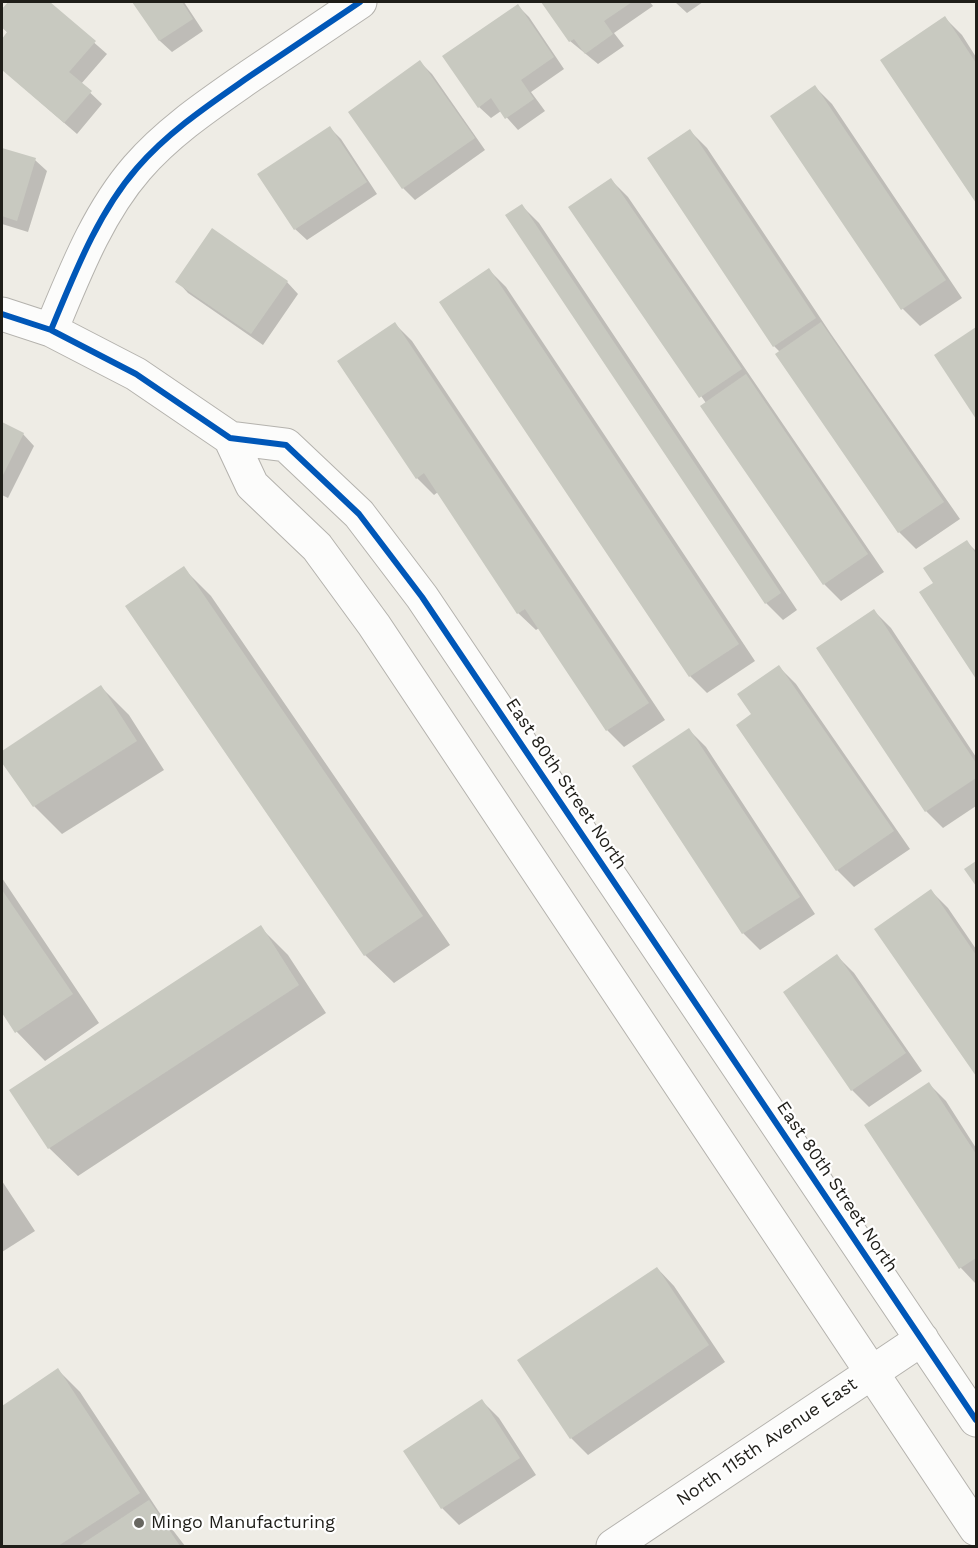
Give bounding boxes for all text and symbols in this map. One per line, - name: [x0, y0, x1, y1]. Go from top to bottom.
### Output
- street label: East 80th Street North: [501, 694, 631, 874]
- street label: East 80th Street North: [772, 1097, 902, 1277]
- street label: North 115th Avenue East: [673, 1373, 861, 1511]
- place label: Mingo Manufacturing: [151, 1512, 335, 1534]
- marker: Mingo Manufacturing: [132, 1516, 146, 1530]

